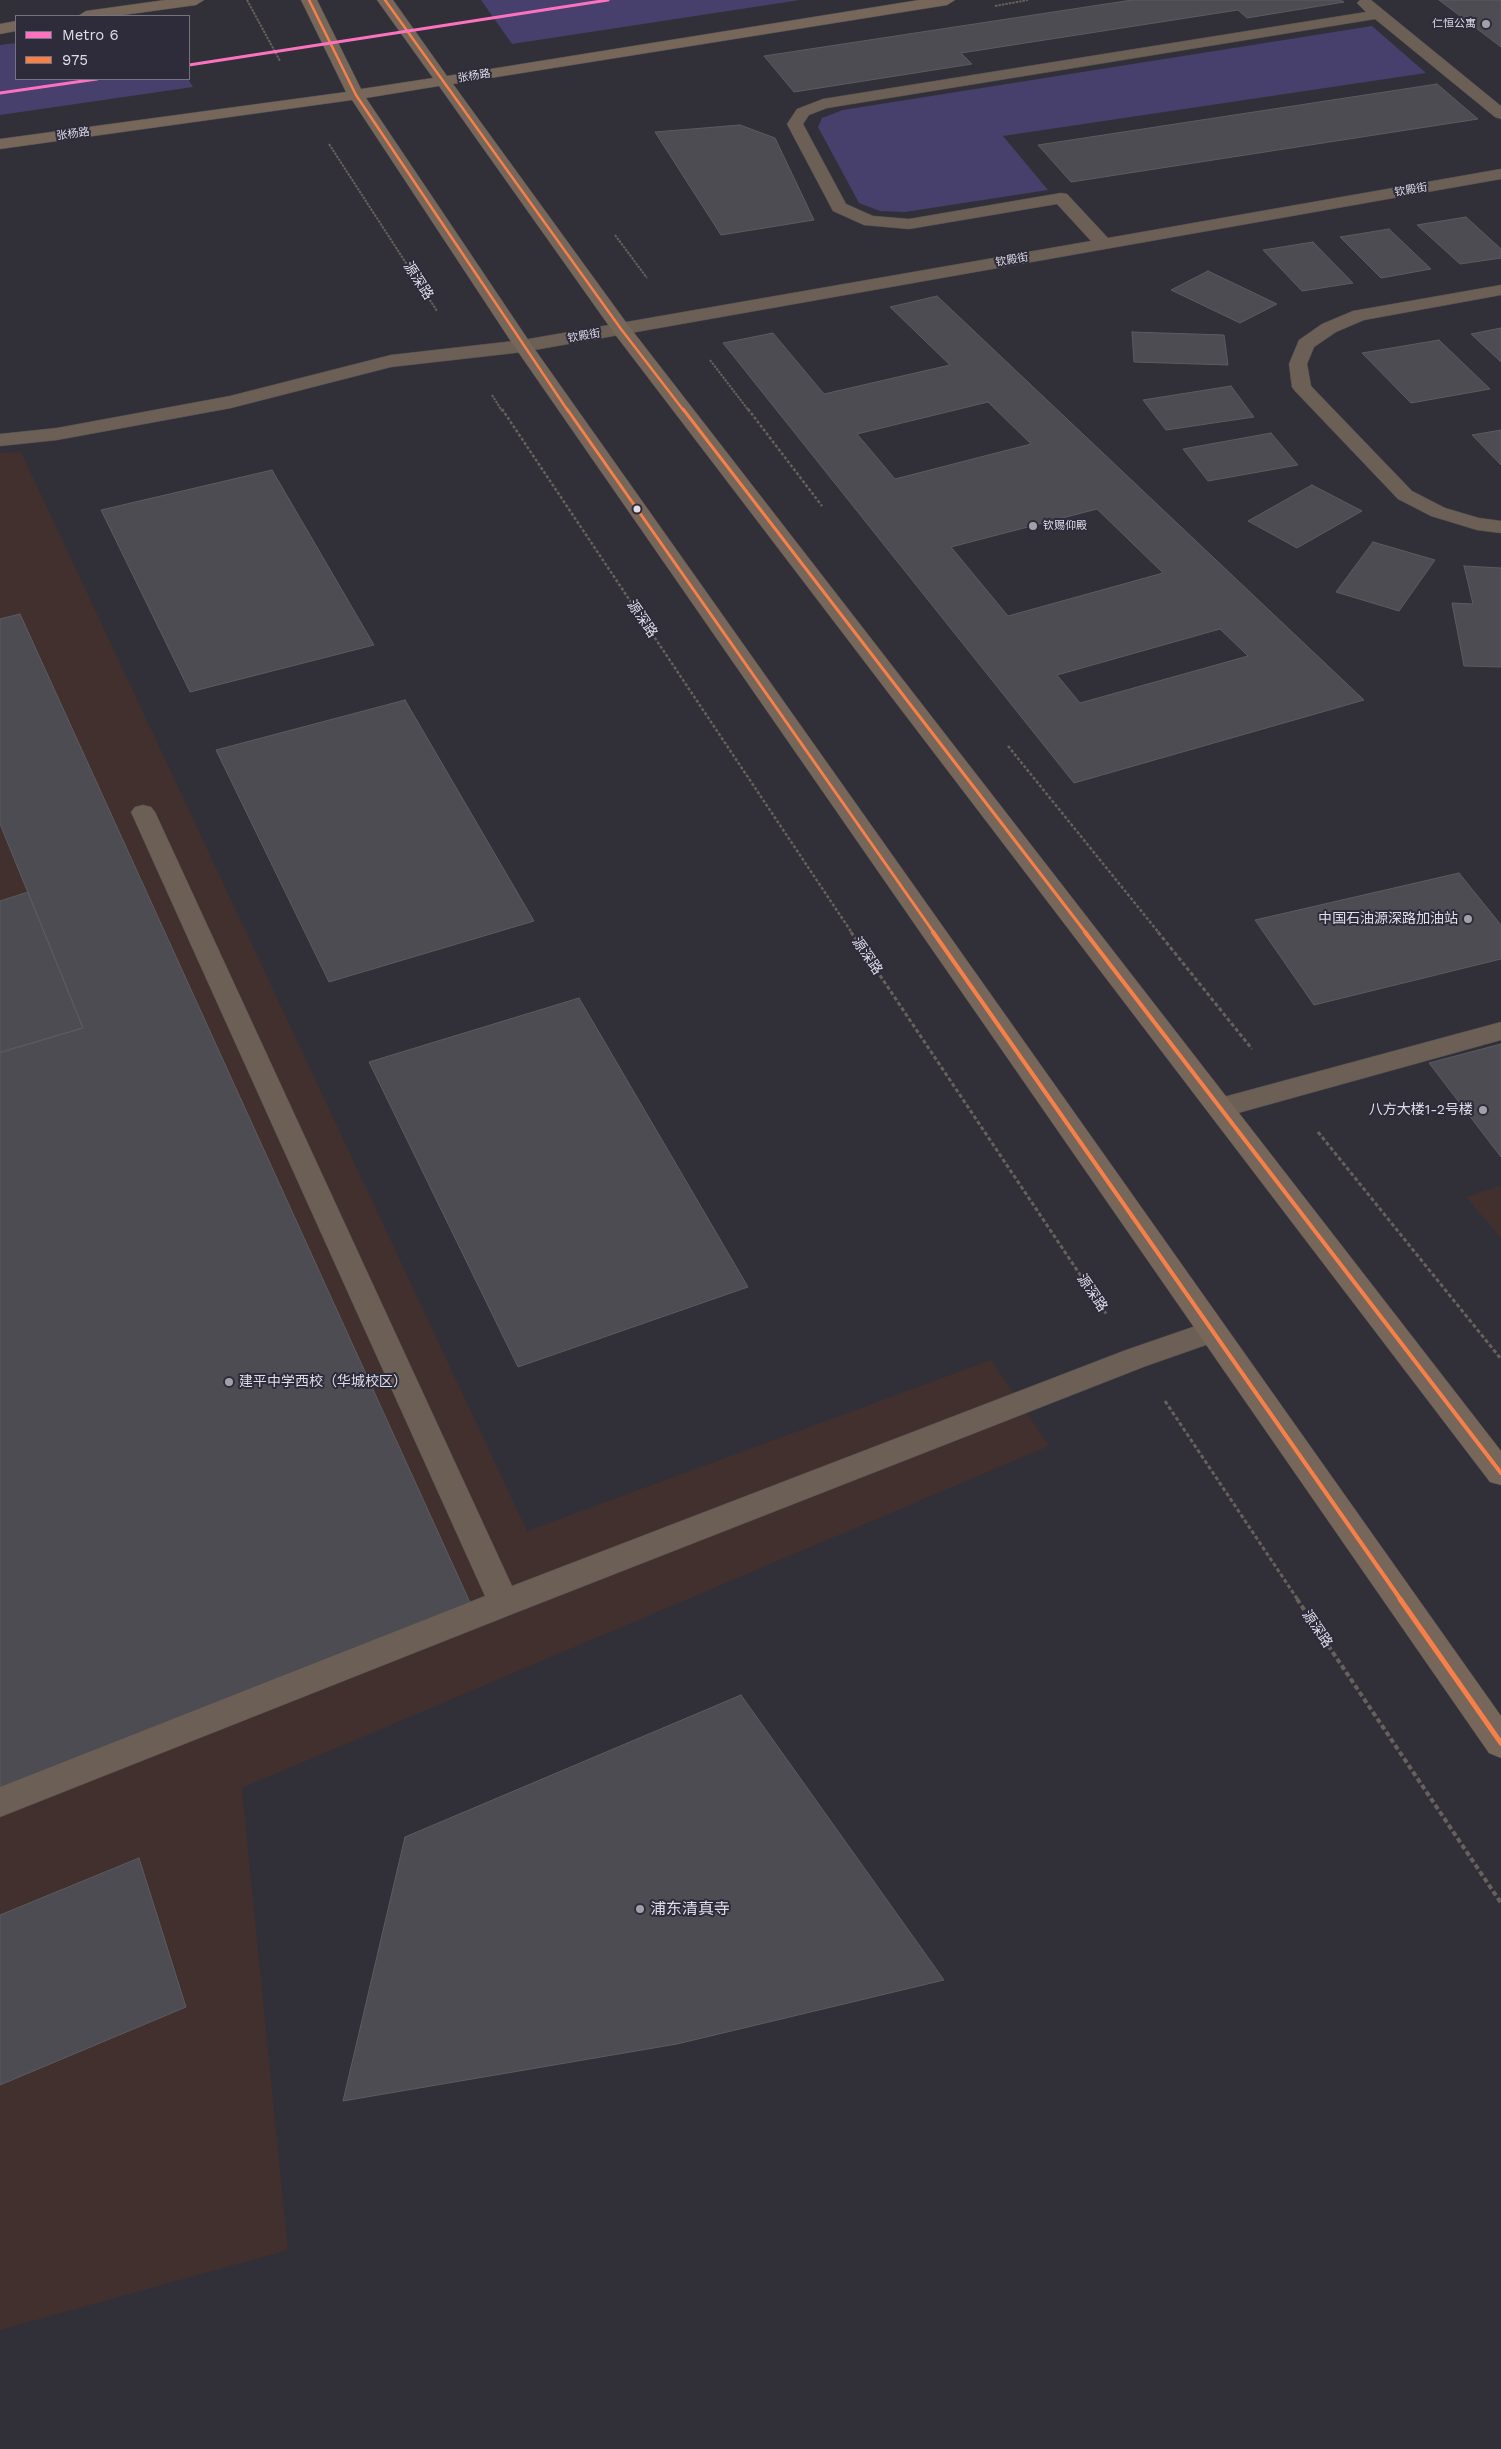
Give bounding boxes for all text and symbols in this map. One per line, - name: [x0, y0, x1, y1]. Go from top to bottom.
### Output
- legend: [15, 15, 190, 80]
- place label: 仁恒公寓: [1432, 17, 1476, 31]
- marker: 仁恒公寓: [1480, 18, 1492, 30]
- text: Metro 6: [62, 26, 119, 44]
- text: 975: [62, 51, 88, 69]
- street label: 张杨路: [457, 67, 491, 85]
- street label: 张杨路: [56, 125, 90, 143]
- street label: 钦殿街: [1394, 181, 1428, 199]
- street label: 钦殿街: [995, 251, 1029, 269]
- street label: 源深路: [400, 259, 436, 303]
- street label: 钦殿街: [567, 327, 601, 345]
- unlabelled marker: [632, 504, 642, 514]
- place label: 钦赐仰殿: [1043, 519, 1087, 533]
- marker: 钦赐仰殿: [1027, 520, 1039, 532]
- street label: 源深路: [623, 597, 661, 641]
- place label: 中国石油源深路加油站: [1318, 911, 1458, 927]
- marker: 中国石油源深路加油站: [1462, 913, 1474, 925]
- street label: 源深路: [848, 934, 886, 978]
- place label: 八方大楼1-2号楼: [1369, 1102, 1473, 1118]
- marker: 八方大楼1-2号楼: [1477, 1104, 1489, 1116]
- street label: 源深路: [1073, 1271, 1111, 1315]
- place label: 建平中学西校（华城校区）: [239, 1374, 407, 1390]
- marker: 建平中学西校（华城校区）: [223, 1376, 235, 1388]
- street label: 源深路: [1298, 1607, 1336, 1651]
- place label: 浦东清真寺: [650, 1899, 730, 1919]
- marker: 浦东清真寺: [634, 1903, 646, 1915]

